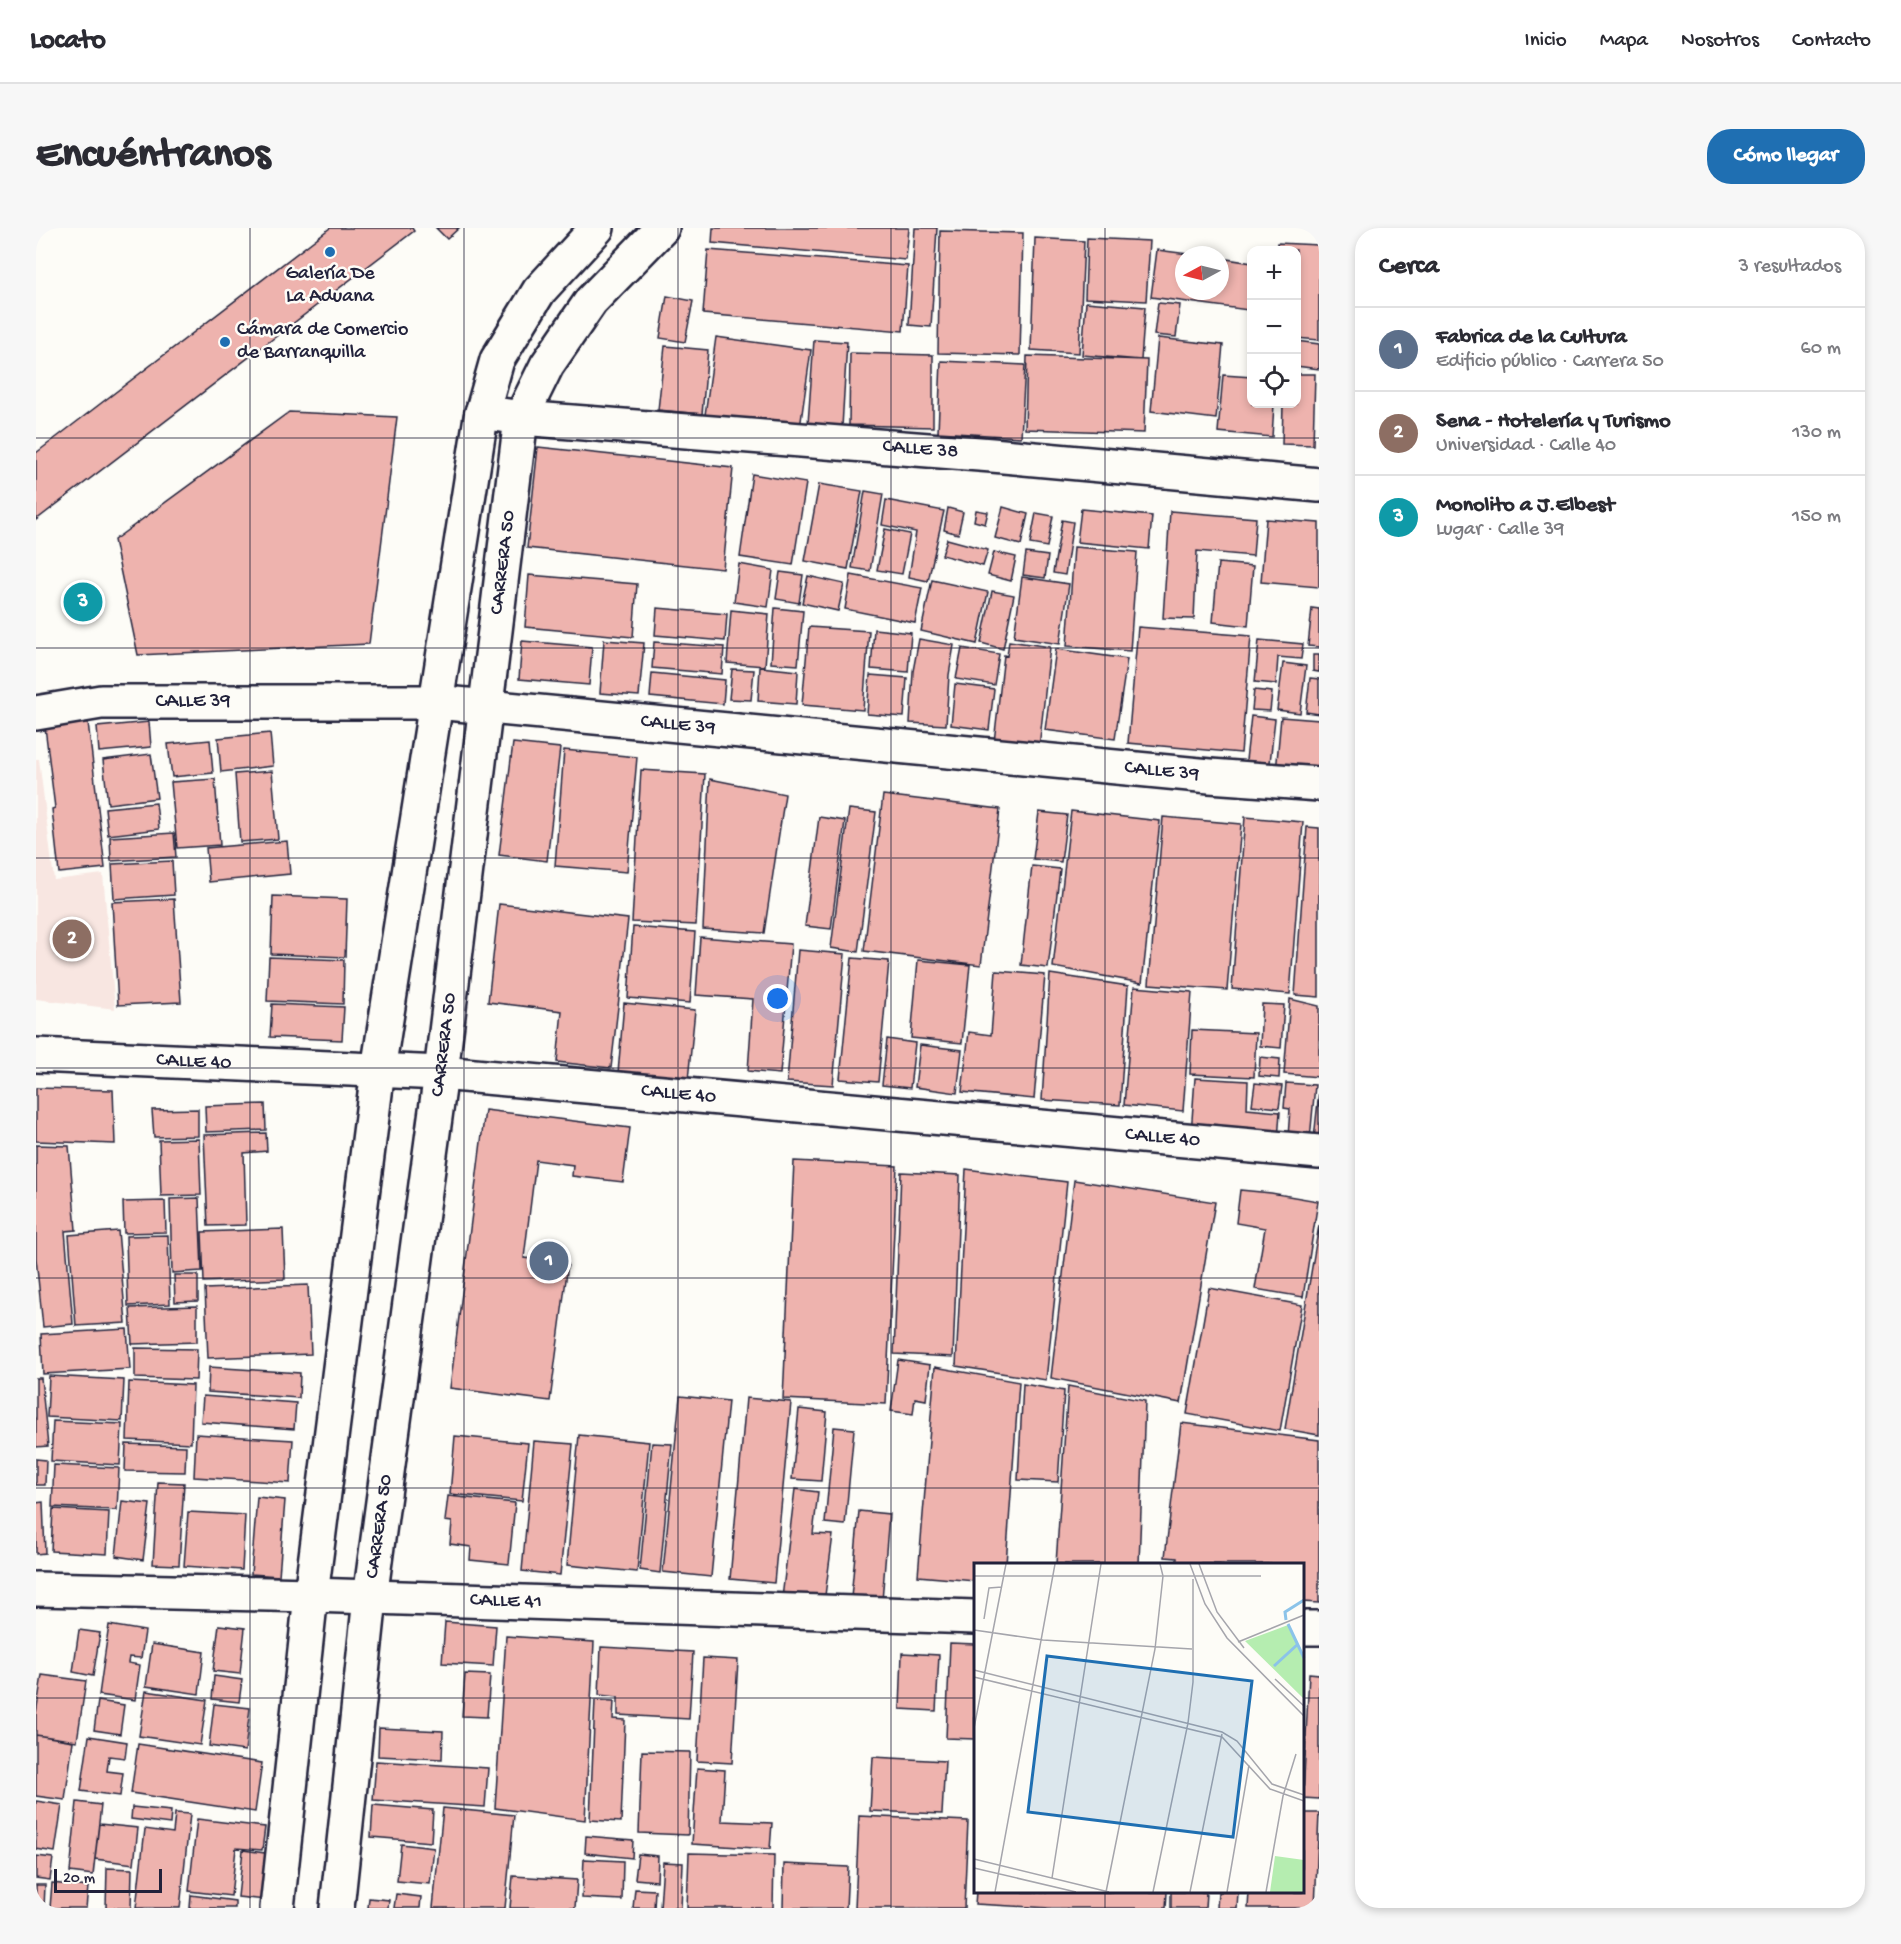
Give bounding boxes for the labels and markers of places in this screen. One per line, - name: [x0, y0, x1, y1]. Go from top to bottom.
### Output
- marker: Galería De La Aduana: [323, 245, 337, 259]
- place label: Galería De La Aduana: [285, 263, 375, 309]
- place label: Cámara de Comercio de Barranquilla: [237, 319, 408, 365]
- marker: Cámara de Comercio de Barranquilla: [218, 335, 232, 349]
- pin: 3: [64, 580, 102, 625]
- pin: 2: [52, 916, 92, 962]
- pin: 1: [530, 1238, 568, 1284]

